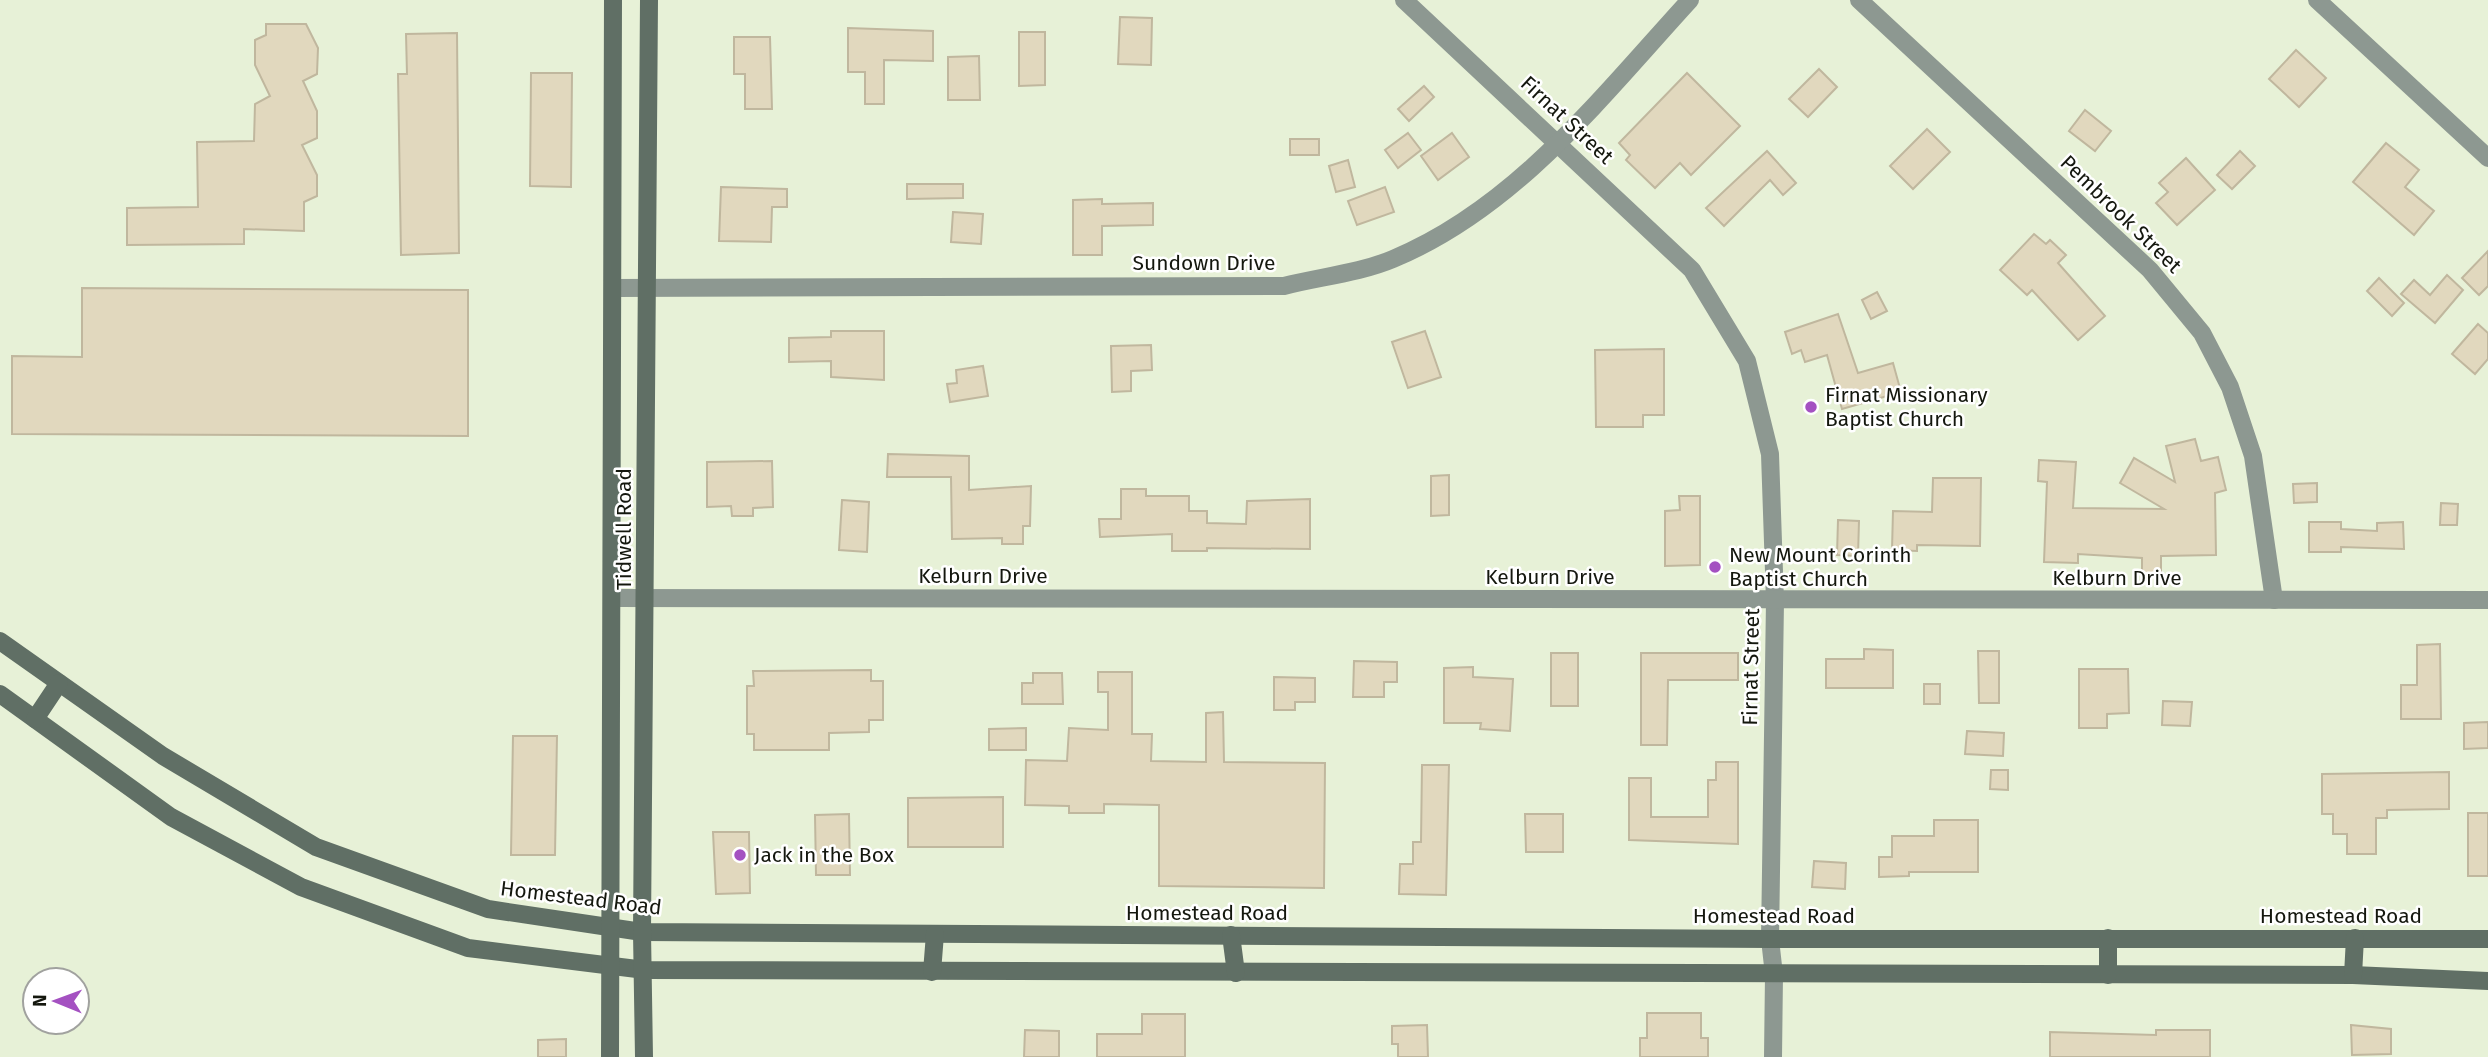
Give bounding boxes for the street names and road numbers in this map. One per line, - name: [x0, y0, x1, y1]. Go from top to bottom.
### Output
- street label: Firnat Street: [1515, 70, 1619, 170]
- street label: Pembrook Street: [2055, 149, 2187, 279]
- street label: Sundown Drive: [1133, 250, 1275, 276]
- street label: Tidwell Road: [611, 468, 637, 590]
- street label: Kelburn Drive: [918, 563, 1048, 589]
- street label: Kelburn Drive: [1485, 564, 1615, 590]
- street label: Kelburn Drive: [2052, 565, 2182, 591]
- street label: Firnat Street: [1737, 608, 1765, 726]
- street label: Homestead Road: [499, 875, 663, 921]
- street label: Homestead Road: [1126, 900, 1288, 926]
- street label: Homestead Road: [1693, 903, 1855, 929]
- street label: Homestead Road: [2260, 903, 2422, 929]

